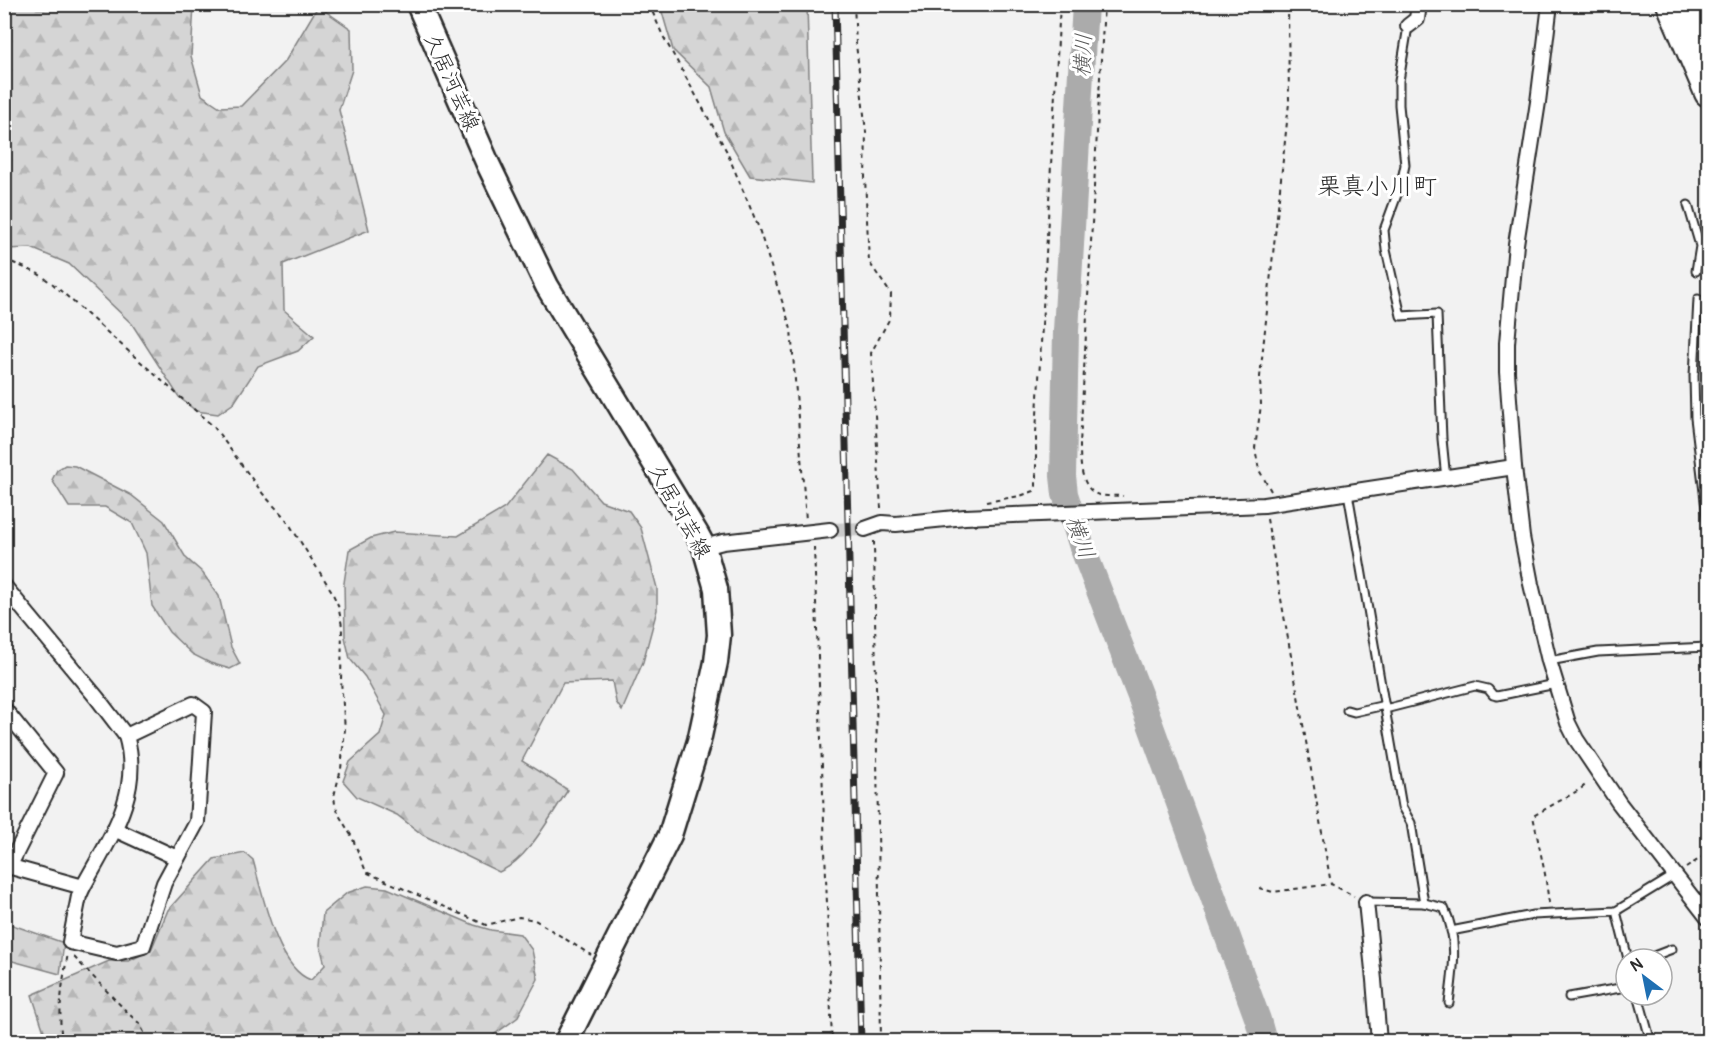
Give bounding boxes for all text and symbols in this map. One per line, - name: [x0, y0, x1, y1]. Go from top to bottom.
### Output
- street label: 久居河芸線: [418, 29, 485, 136]
- water label: 横川: [1068, 32, 1098, 78]
- district label: 栗真小川町: [1317, 172, 1437, 201]
- street label: 久居河芸線: [642, 459, 717, 564]
- water label: 横川: [1059, 512, 1101, 563]
- north arrow: [1614, 947, 1674, 1007]
- text: N: [1627, 954, 1647, 976]

